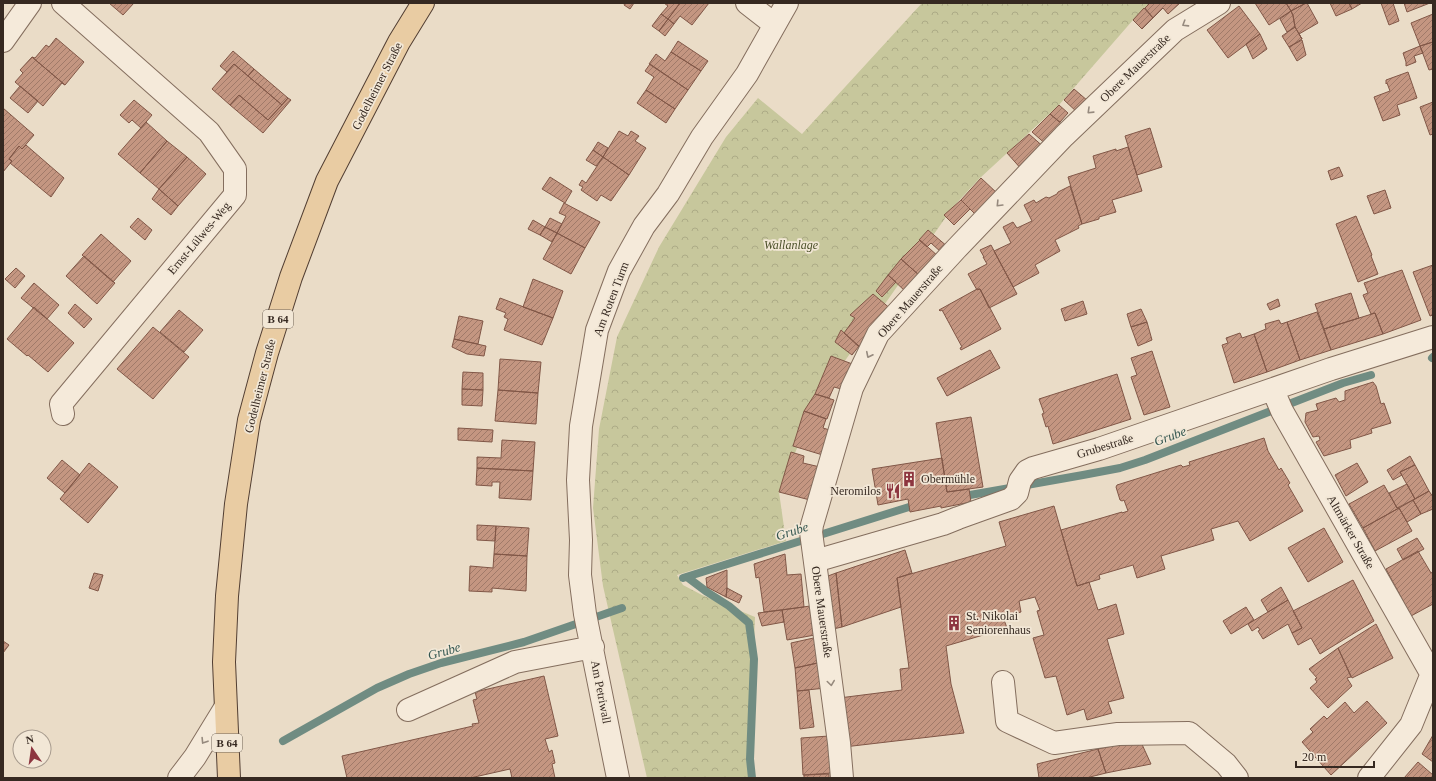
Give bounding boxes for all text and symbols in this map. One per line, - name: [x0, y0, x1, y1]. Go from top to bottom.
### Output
- one-way arrow: [1183, 19, 1190, 26]
- street label: Obere Mauerstraße: [1097, 31, 1173, 105]
- street label: Godelheimer Straße: [349, 40, 405, 132]
- one-way arrow: [1087, 106, 1095, 114]
- street label: Ernst-Lülwes-Weg: [165, 199, 233, 277]
- one-way arrow: [996, 199, 1004, 207]
- park label: Wallanlage: [764, 238, 819, 252]
- street label: Am Roten Turm: [590, 259, 632, 338]
- street label: Obere Mauerstraße: [874, 262, 946, 340]
- road number: B 64: [263, 310, 293, 328]
- street label: Godelheimer Straße: [242, 338, 278, 434]
- one-way arrow: [866, 350, 873, 358]
- water label: Grube: [1152, 423, 1188, 449]
- street label: Grubestraße: [1075, 431, 1135, 461]
- building icon: Obermühle: [900, 470, 918, 488]
- place label: Obermühle: [921, 472, 975, 486]
- restaurant icon: Neromilos: [884, 482, 902, 500]
- place label: Neromilos: [830, 484, 881, 498]
- street label: Altmärker Straße: [1324, 493, 1378, 571]
- water label: Grube: [774, 519, 810, 543]
- street label: Obere Mauerstraße: [809, 565, 835, 659]
- place label: St. Nikolai Seniorenhaus: [966, 609, 1031, 637]
- building icon: St. Nikolai Seniorenhaus: [945, 614, 963, 632]
- water label: Grube: [426, 639, 462, 663]
- street label: Am Petriwall: [588, 659, 614, 726]
- one-way arrow: [826, 680, 835, 686]
- north arrow: [12, 729, 52, 769]
- text: N: [25, 733, 35, 746]
- road number: B 64: [212, 734, 242, 752]
- one-way arrow: [202, 737, 209, 744]
- scale bar: [1296, 743, 1374, 769]
- text: 20 m: [1302, 750, 1327, 764]

